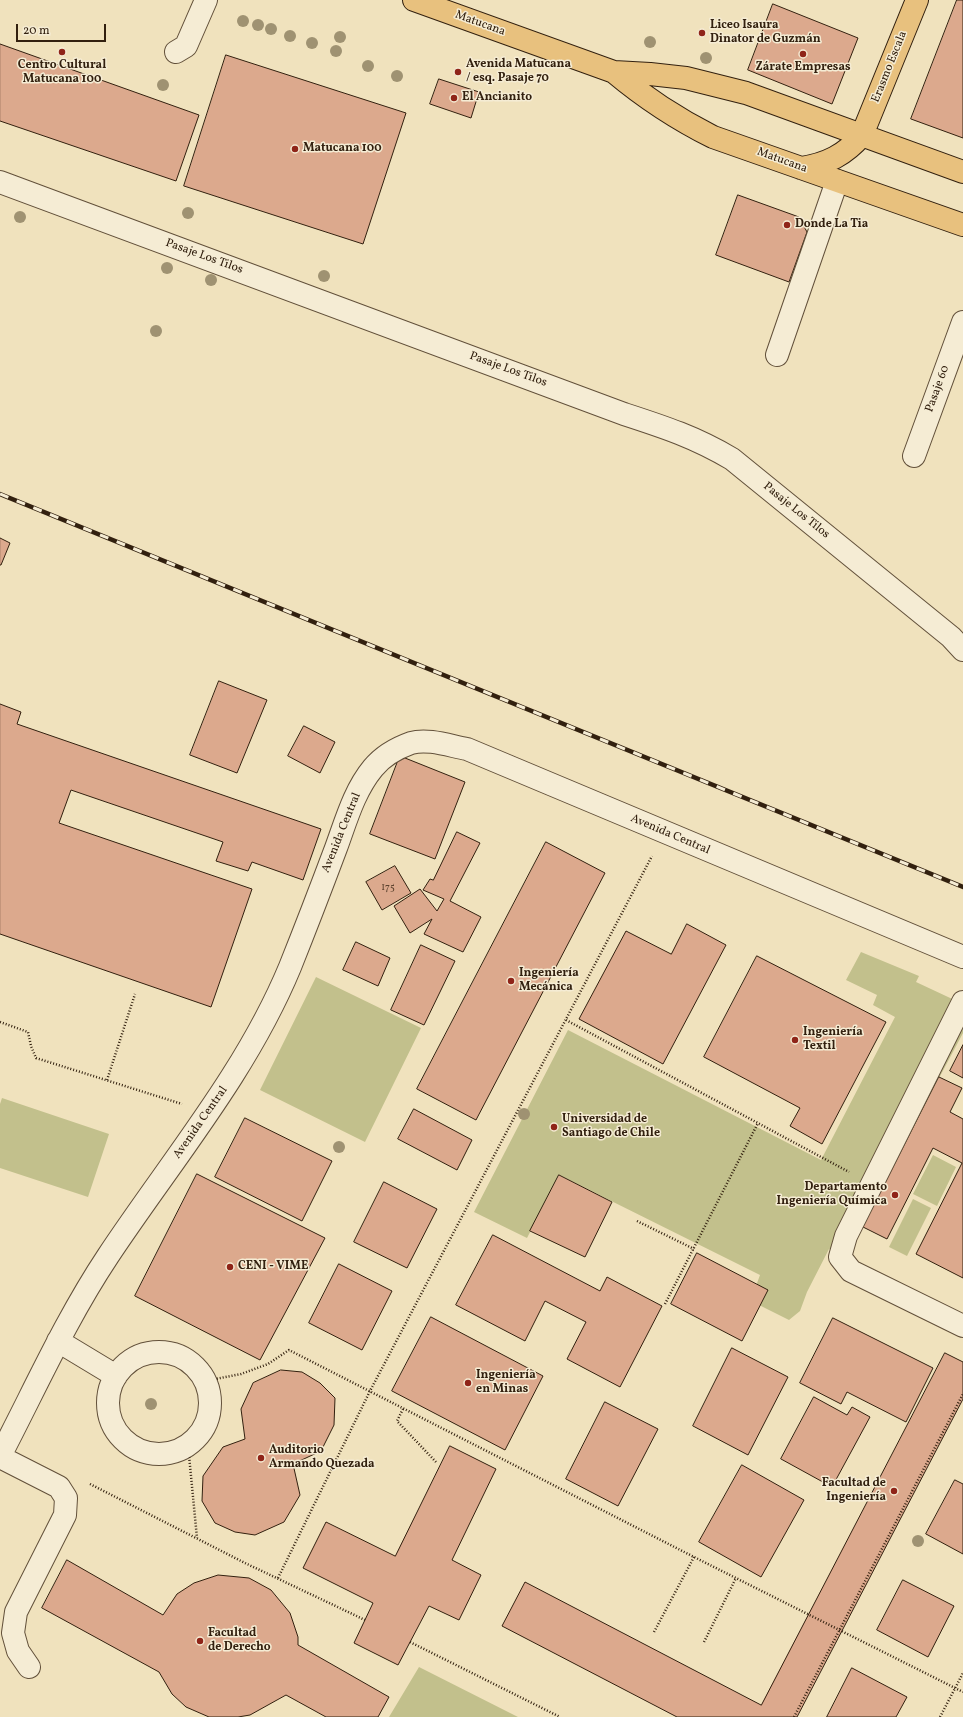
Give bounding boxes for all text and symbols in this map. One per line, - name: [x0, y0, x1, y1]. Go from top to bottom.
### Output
- street label: Matucana: [453, 8, 507, 40]
- scale bar: [18, 16, 108, 42]
- place label: Liceo Isaura Dinator de Guzmán: [710, 19, 821, 47]
- text: 20 m: [23, 23, 50, 39]
- marker: Liceo Isaura Dinator de Guzmán: [697, 28, 707, 38]
- street label: Erasmo Escala: [869, 29, 911, 105]
- marker: Centro Cultural Matucana 100: [57, 47, 67, 57]
- marker: Zárate Empresas: [798, 49, 808, 59]
- place label: Avenida Matucana / esq. Pasaje 70: [466, 58, 571, 86]
- place label: Centro Cultural Matucana 100: [18, 59, 106, 87]
- place label: Zárate Empresas: [755, 61, 851, 75]
- marker: Avenida Matucana / esq. Pasaje 70: [453, 67, 463, 77]
- place label: El Ancianito: [462, 91, 532, 105]
- marker: El Ancianito: [449, 93, 459, 103]
- place label: Matucana 100: [303, 142, 382, 156]
- marker: Matucana 100: [290, 144, 300, 154]
- street label: Matucana: [755, 145, 809, 177]
- place label: Donde La Tia: [795, 218, 868, 232]
- marker: Donde La Tia: [782, 220, 792, 230]
- street label: Pasaje Los Tilos: [163, 236, 245, 278]
- street label: Pasaje Los Tilos: [467, 349, 549, 391]
- street label: Pasaje 60: [923, 364, 953, 414]
- street label: Pasaje Los Tilos: [760, 480, 832, 542]
- street label: Avenida Central: [319, 791, 365, 875]
- street label: Avenida Central: [628, 812, 712, 858]
- house number: 175: [381, 882, 395, 894]
- place label: Ingeniería Mecánica: [519, 967, 579, 995]
- marker: Ingeniería Mecánica: [506, 976, 516, 986]
- place label: Ingeniería Textil: [803, 1026, 863, 1054]
- marker: Ingeniería Textil: [790, 1035, 800, 1045]
- street label: Avenida Central: [171, 1084, 231, 1162]
- place label: Universidad de Santiago de Chile: [562, 1113, 660, 1141]
- marker: Universidad de Santiago de Chile: [549, 1122, 559, 1132]
- place label: Departamento Ingeniería Química: [776, 1181, 887, 1209]
- marker: Departamento Ingeniería Química: [890, 1190, 900, 1200]
- place label: CENI - VIME: [238, 1260, 308, 1274]
- marker: CENI - VIME: [225, 1262, 235, 1272]
- place label: Ingeniería en Minas: [476, 1369, 536, 1397]
- marker: Ingeniería en Minas: [463, 1378, 473, 1388]
- place label: Auditorio Armando Quezada: [269, 1444, 375, 1472]
- marker: Auditorio Armando Quezada: [256, 1453, 266, 1463]
- place label: Facultad de Ingeniería: [822, 1477, 886, 1505]
- marker: Facultad de Ingeniería: [889, 1486, 899, 1496]
- place label: Facultad de Derecho: [208, 1627, 271, 1655]
- marker: Facultad de Derecho: [195, 1636, 205, 1646]

